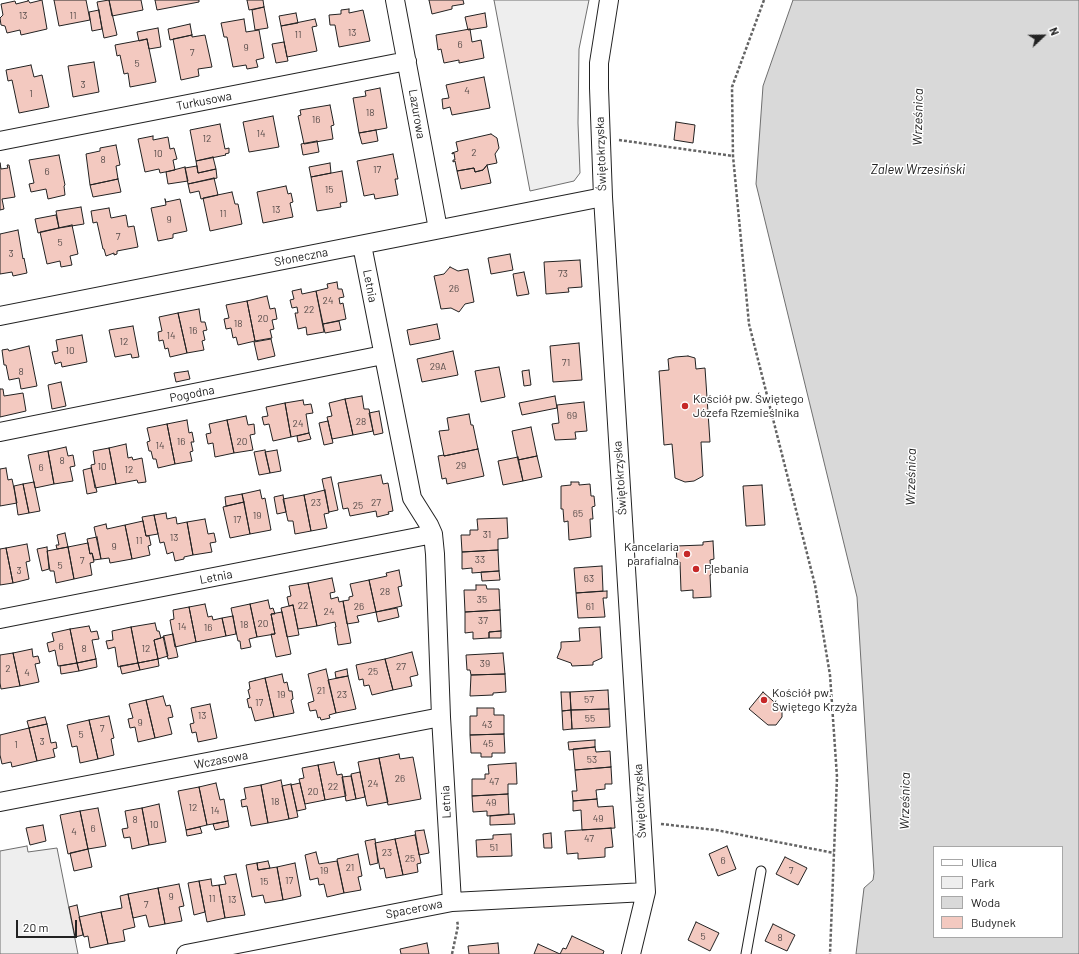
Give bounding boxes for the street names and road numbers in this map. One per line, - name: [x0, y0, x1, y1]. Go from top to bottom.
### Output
- street label: Lazurowa: [406, 88, 428, 140]
- street label: Turkusowa: [175, 89, 233, 113]
- street label: Świętokrzyska: [593, 117, 609, 191]
- street label: Słoneczna: [273, 245, 329, 269]
- street label: Letnia: [360, 268, 380, 304]
- street label: Pogodna: [168, 383, 216, 405]
- street label: Świętokrzyska: [610, 440, 630, 516]
- street label: Letnia: [198, 567, 234, 587]
- street label: Wczasowa: [193, 748, 249, 772]
- street label: Świętokrzyska: [631, 763, 649, 839]
- street label: Letnia: [438, 785, 454, 819]
- street label: Spacerowa: [384, 896, 444, 922]

